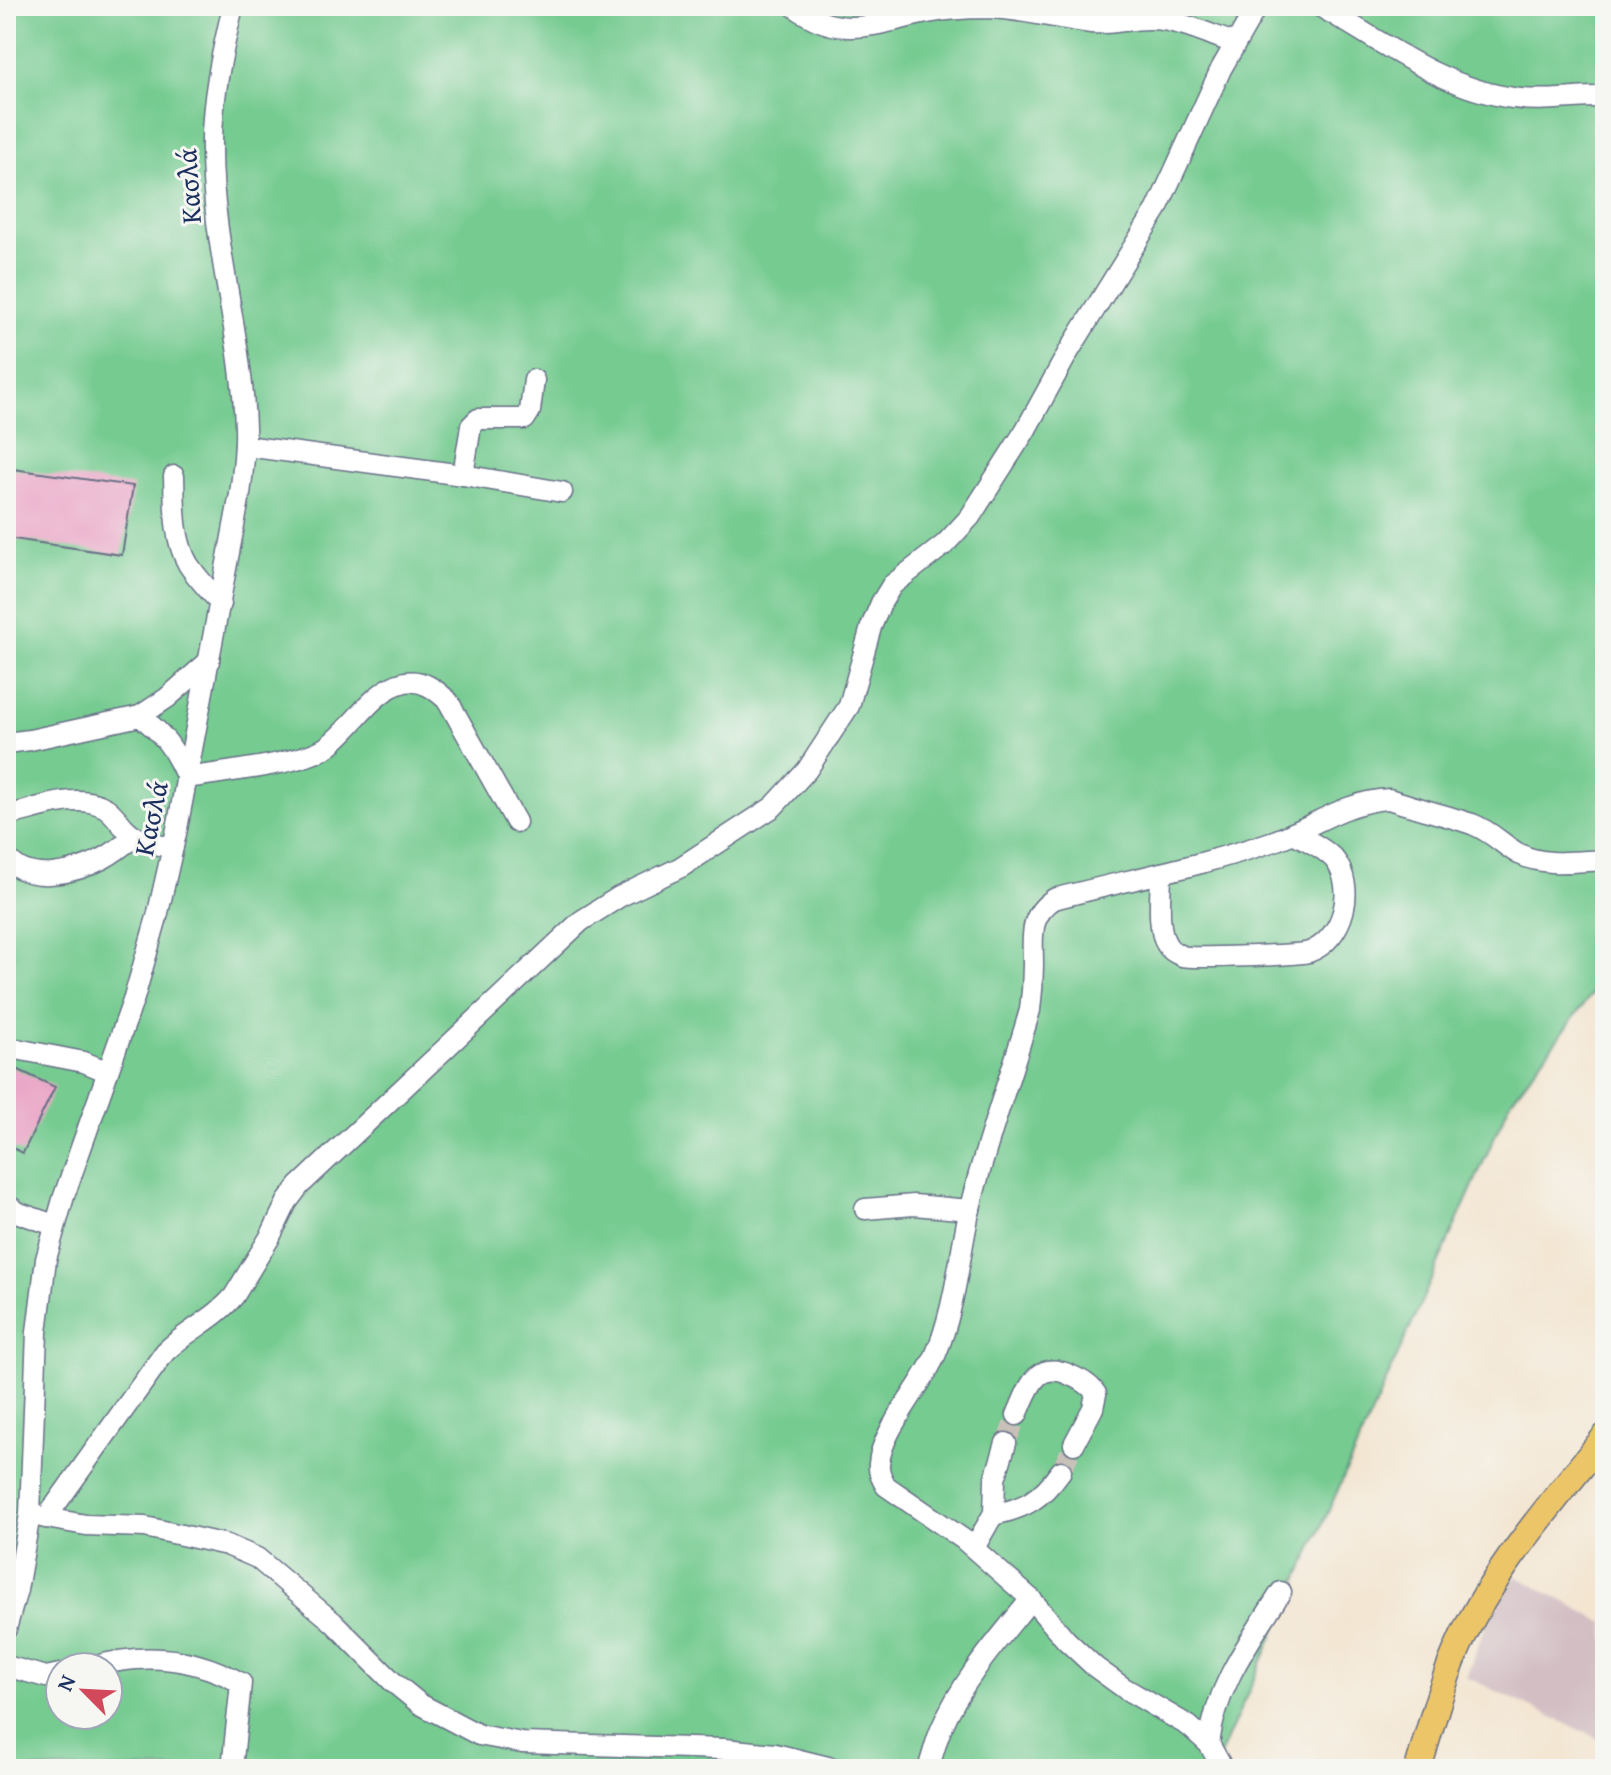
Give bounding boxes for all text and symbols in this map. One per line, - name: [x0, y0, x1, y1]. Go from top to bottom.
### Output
- street label: Κασλά: [165, 147, 211, 225]
- street label: Κασλά: [122, 777, 178, 859]
- north arrow: [44, 1651, 124, 1731]
- text: N: [48, 1669, 83, 1696]

